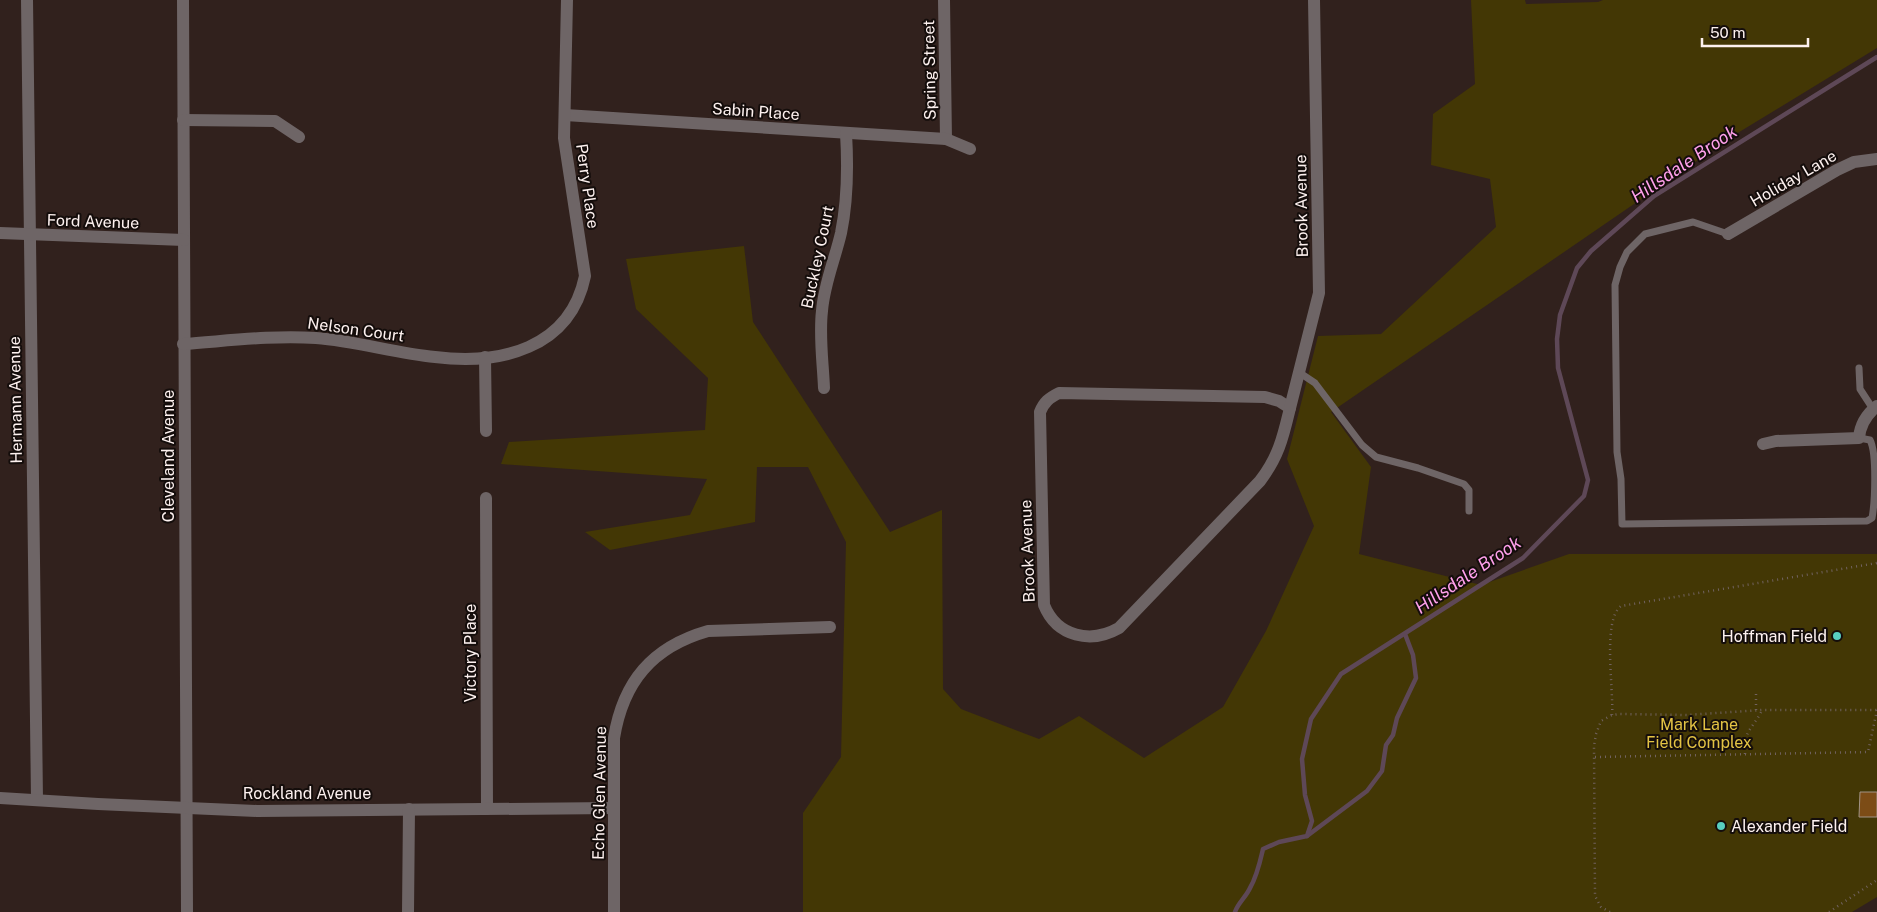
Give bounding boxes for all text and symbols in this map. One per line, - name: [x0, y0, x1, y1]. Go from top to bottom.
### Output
- scale bar: [1702, 15, 1808, 47]
- street label: Spring Street: [919, 20, 940, 120]
- text: 50 m: [1710, 24, 1745, 41]
- street label: Sabin Place: [712, 99, 800, 124]
- water label: Hillsdale Brook: [1627, 120, 1741, 207]
- street label: Perry Place: [572, 142, 603, 230]
- street label: Holiday Lane: [1747, 146, 1840, 211]
- street label: Brook Avenue: [1291, 154, 1312, 258]
- street label: Buckley Court: [797, 204, 838, 310]
- street label: Ford Avenue: [46, 210, 140, 233]
- street label: Nelson Court: [306, 313, 406, 346]
- street label: Hermann Avenue: [5, 336, 26, 464]
- street label: Cleveland Avenue: [159, 390, 178, 522]
- street label: Brook Avenue: [1016, 499, 1039, 603]
- water label: Hillsdale Brook: [1411, 531, 1525, 618]
- street label: Victory Place: [461, 604, 480, 702]
- place label: Hoffman Field: [1722, 627, 1827, 646]
- marker: Hoffman Field: [1831, 630, 1843, 642]
- park label: Mark Lane Field Complex: [1646, 715, 1752, 752]
- street label: Echo Glen Avenue: [589, 726, 610, 860]
- street label: Rockland Avenue: [243, 784, 371, 803]
- place label: Alexander Field: [1731, 817, 1847, 836]
- marker: Alexander Field: [1715, 820, 1727, 832]

